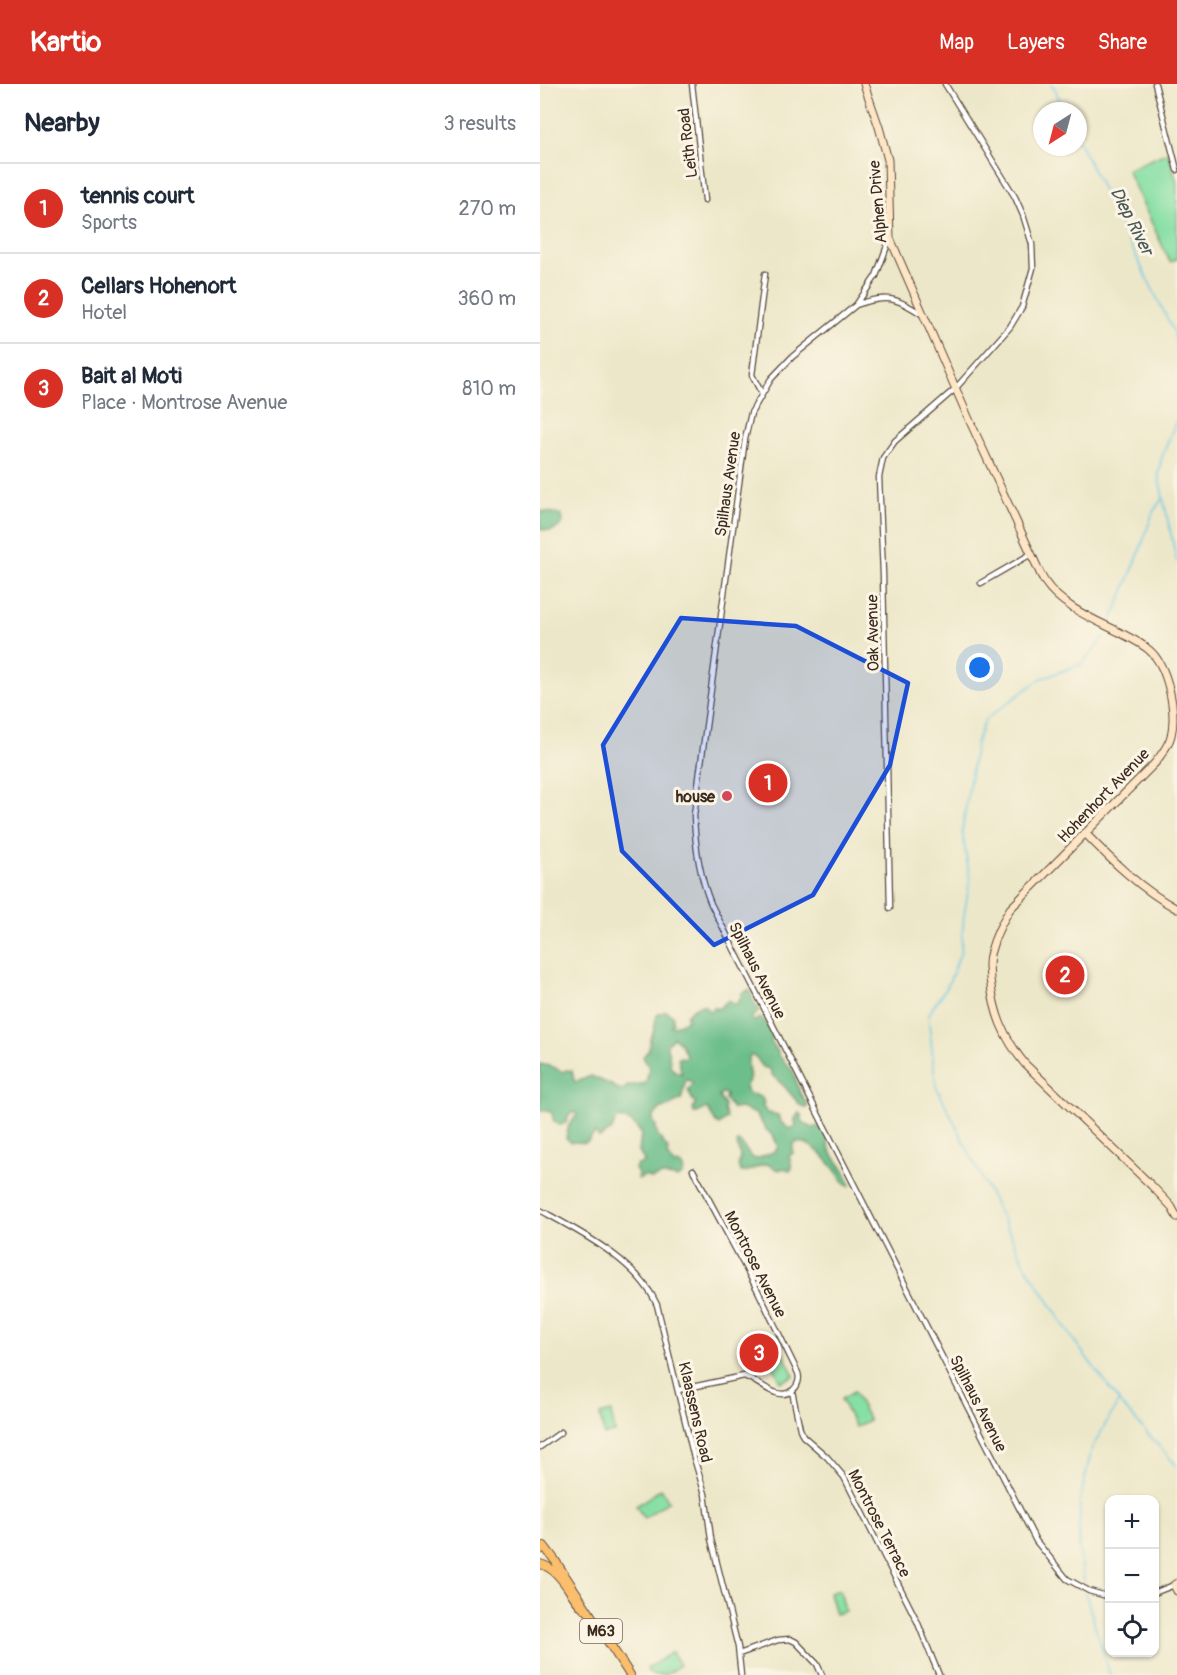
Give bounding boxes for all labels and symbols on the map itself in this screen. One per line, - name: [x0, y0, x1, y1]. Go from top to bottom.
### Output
- north arrow: [1033, 102, 1087, 156]
- street label: Leith Road: [674, 107, 702, 179]
- street label: Alphen Drive: [864, 159, 892, 244]
- water label: Diep River: [1105, 183, 1160, 261]
- street label: Spilhaus Avenue: [711, 430, 745, 538]
- street label: Oak Avenue: [862, 594, 884, 672]
- your location: [965, 653, 994, 682]
- street label: Hohenhort Avenue: [1054, 744, 1154, 847]
- pin: 1: [748, 760, 788, 806]
- place label: house: [676, 787, 716, 807]
- marker: house: [720, 789, 734, 803]
- street label: Spilhaus Avenue: [724, 919, 790, 1022]
- pin: 2: [1046, 952, 1084, 998]
- street label: Montrose Avenue: [720, 1208, 791, 1321]
- pin: 3: [740, 1330, 778, 1376]
- street label: Spilhaus Avenue: [945, 1352, 1011, 1455]
- street label: Klaassens Road: [674, 1360, 716, 1465]
- street label: Montrose Terrace: [843, 1466, 915, 1581]
- road number: M63: [580, 1619, 622, 1643]

